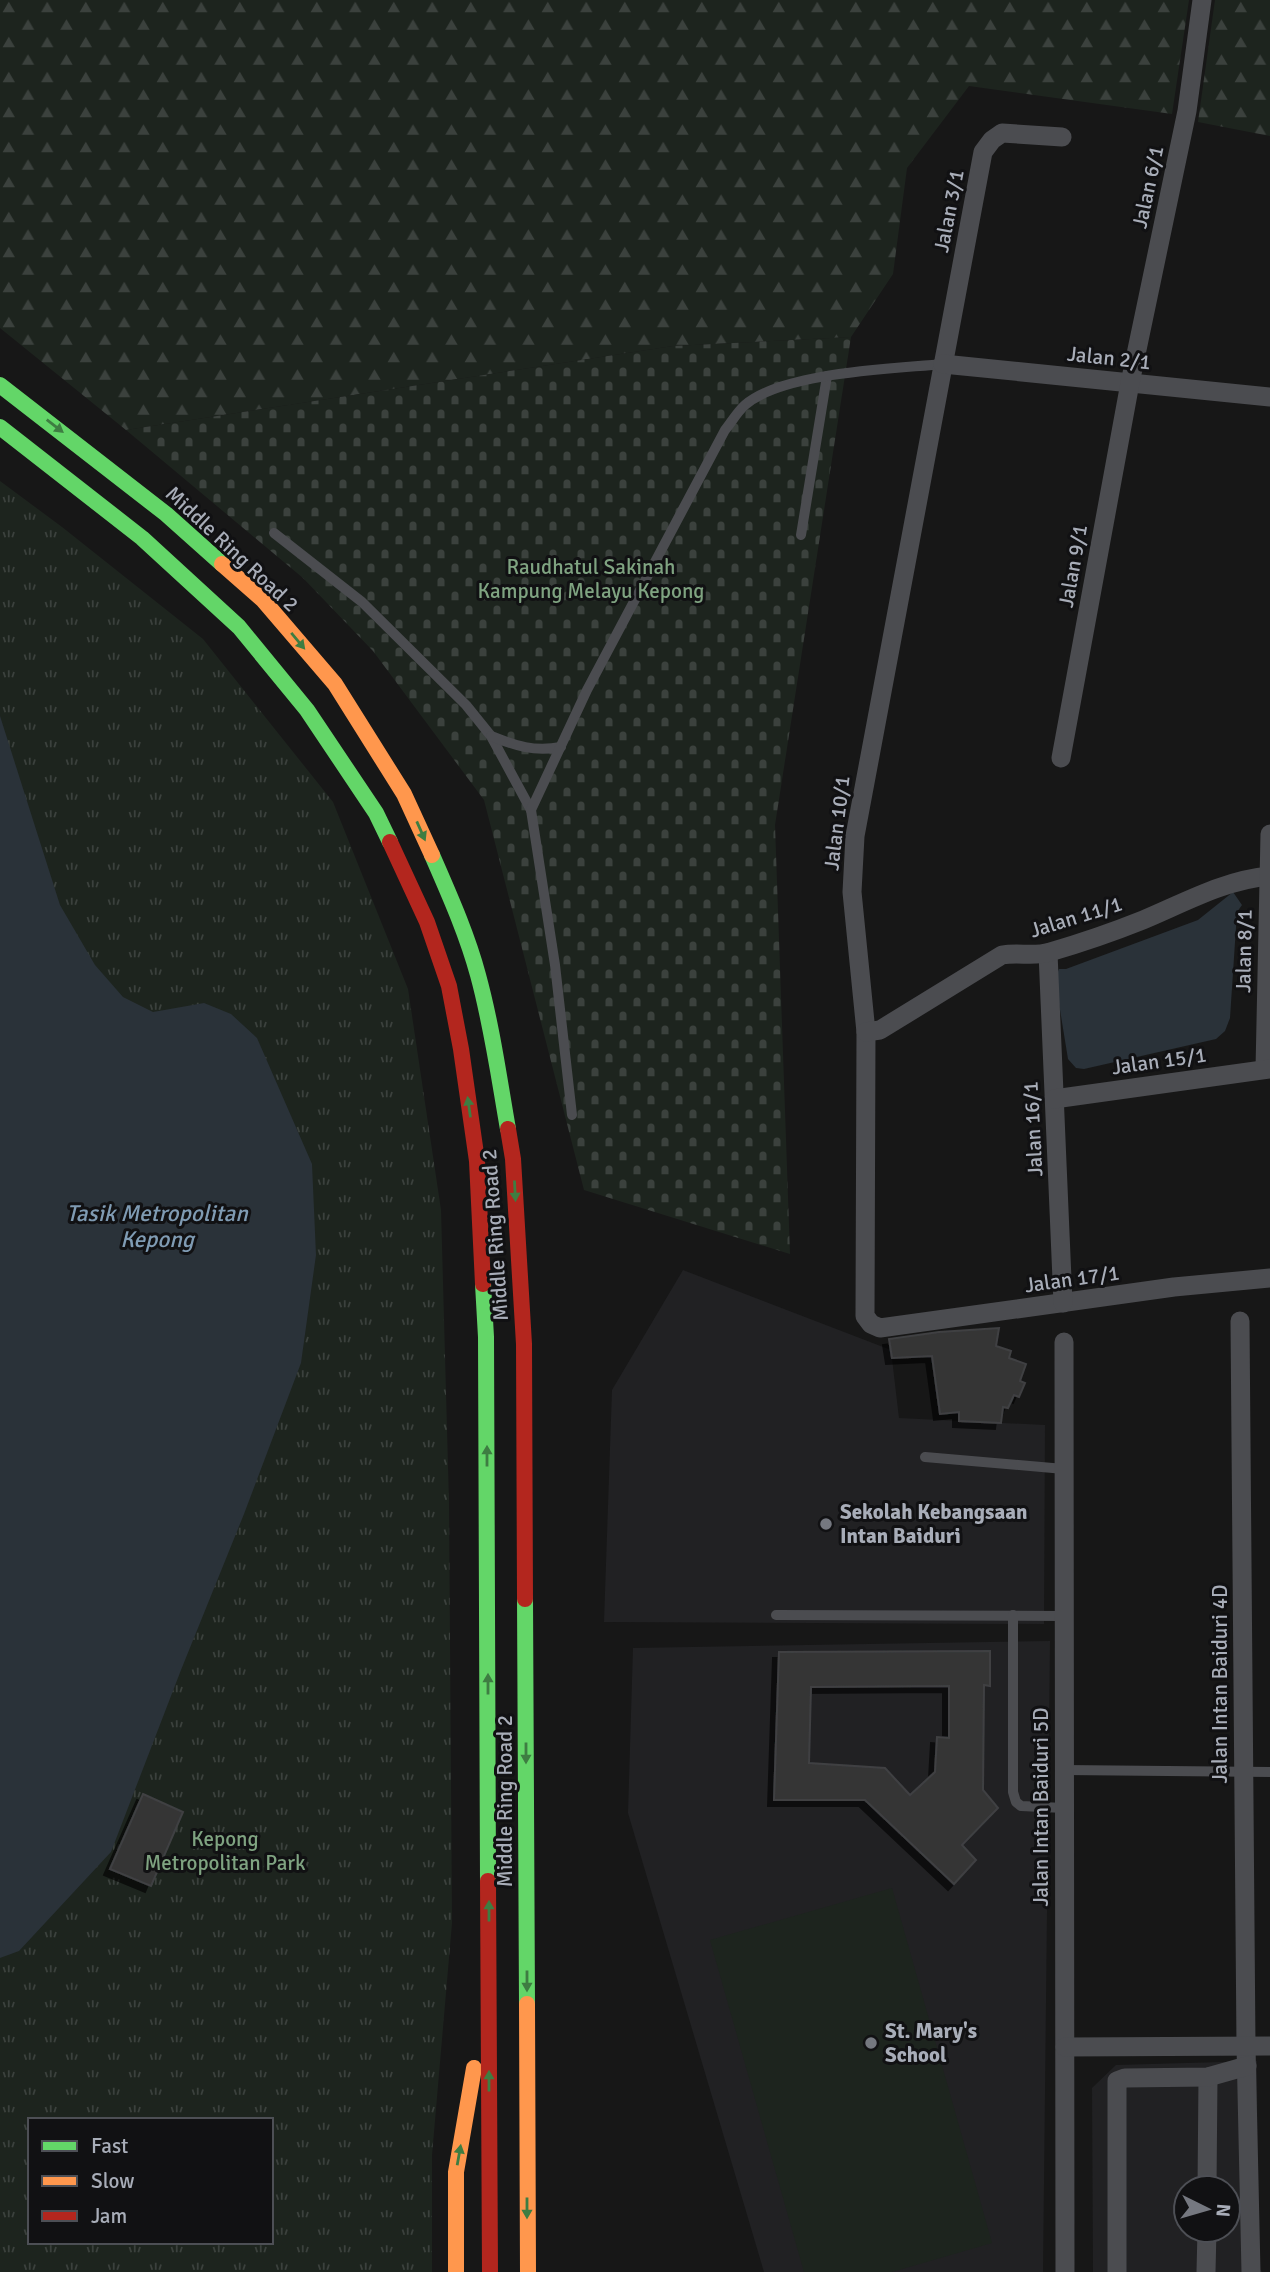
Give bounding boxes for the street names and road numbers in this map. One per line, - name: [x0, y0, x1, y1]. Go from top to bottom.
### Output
- street label: Jalan 6/1: [1127, 143, 1169, 231]
- street label: Jalan 3/1: [928, 167, 970, 255]
- street label: Jalan 2/1: [1066, 341, 1152, 375]
- street label: Middle Ring Road 2: [160, 481, 304, 617]
- street label: Jalan 9/1: [1053, 522, 1093, 610]
- street label: Jalan 10/1: [818, 774, 856, 872]
- street label: Jalan 11/1: [1027, 891, 1125, 943]
- street label: Jalan 8/1: [1230, 909, 1258, 993]
- street label: Jalan 15/1: [1110, 1041, 1208, 1081]
- street label: Jalan 16/1: [1018, 1081, 1048, 1177]
- street label: Middle Ring Road 2: [476, 1148, 514, 1322]
- street label: Jalan 17/1: [1023, 1259, 1121, 1299]
- street label: Jalan Intan Baiduri 4D: [1207, 1584, 1233, 1784]
- street label: Jalan Intan Baiduri 5D: [1028, 1707, 1054, 1907]
- street label: Middle Ring Road 2: [492, 1715, 518, 1887]

